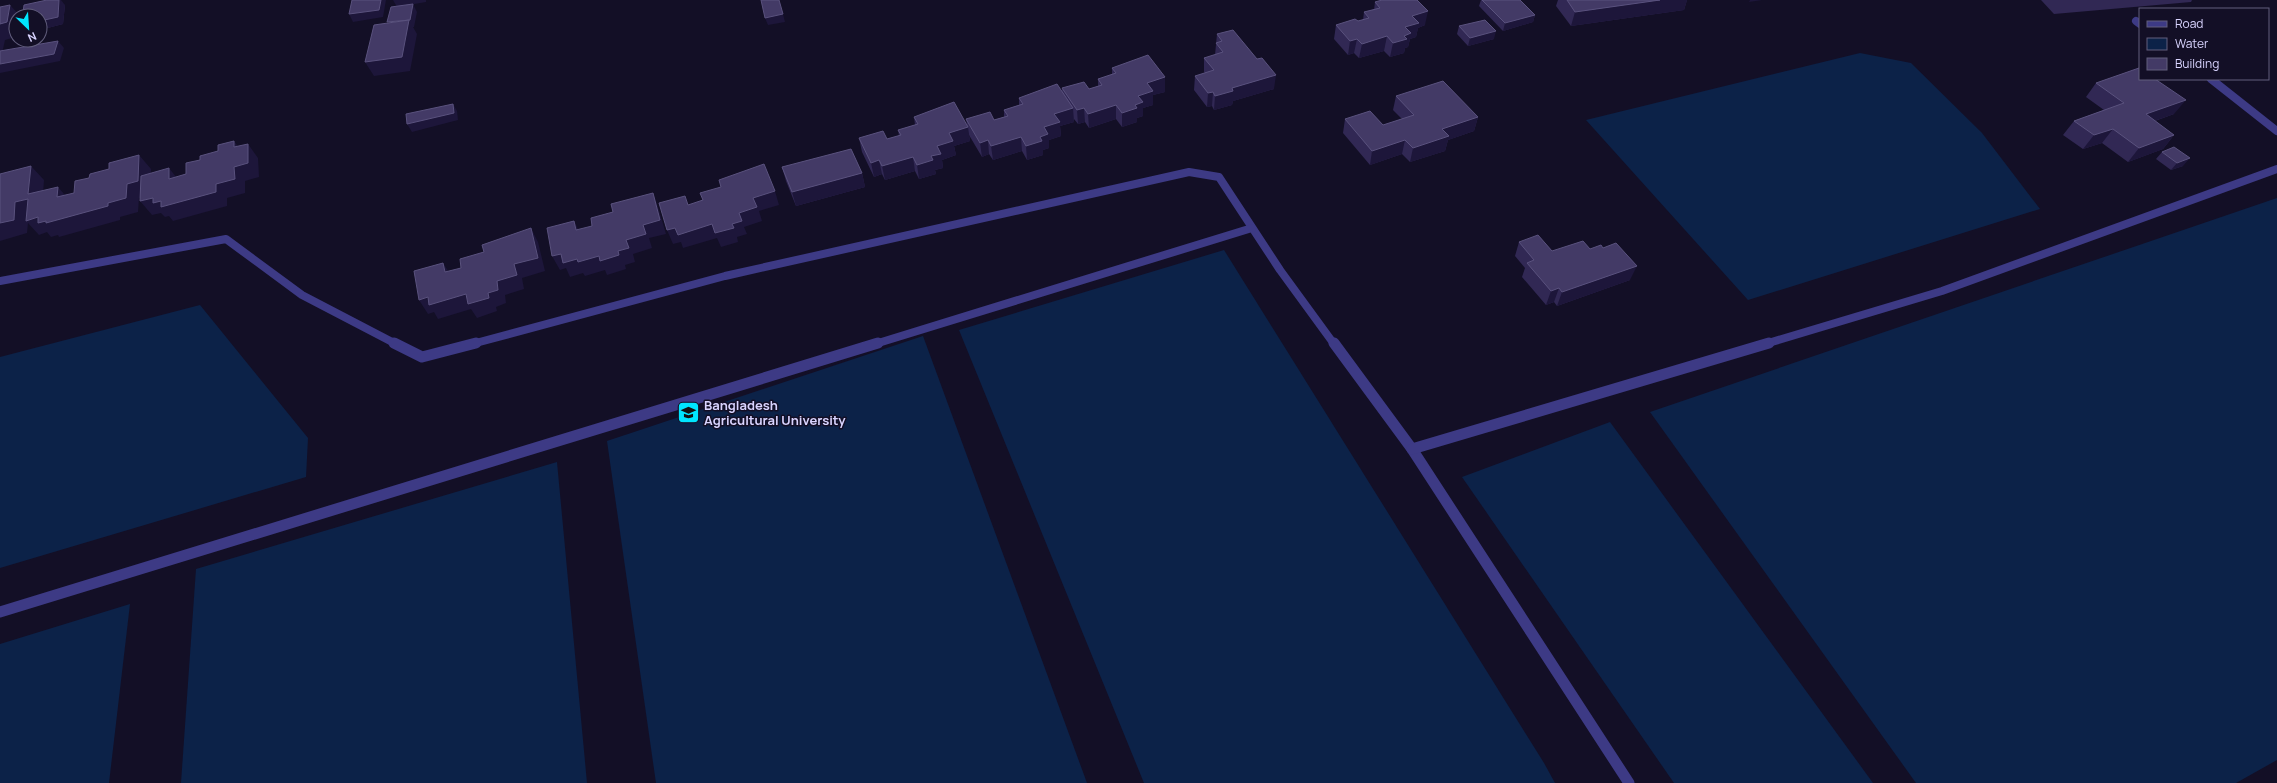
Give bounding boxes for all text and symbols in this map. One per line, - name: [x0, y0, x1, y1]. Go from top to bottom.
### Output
- north arrow: [8, 8, 48, 48]
- legend: [2139, 8, 2269, 80]
- text: Road: [2175, 15, 2203, 32]
- text: N: [26, 29, 39, 46]
- text: Water: [2175, 35, 2209, 52]
- text: Building: [2175, 55, 2219, 72]
- place label: Bangladesh Agricultural University: [704, 396, 846, 429]
- school or university icon: Bangladesh Agricultural University: [676, 399, 702, 425]

